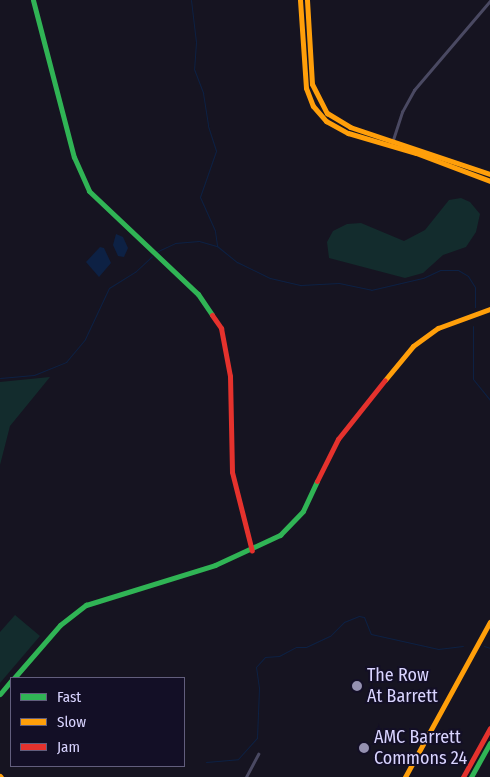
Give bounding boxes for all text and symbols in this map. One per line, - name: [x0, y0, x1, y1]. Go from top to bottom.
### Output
- place label: The Row At Barrett: [367, 665, 438, 708]
- legend: [10, 677, 185, 767]
- marker: The Row At Barrett: [351, 680, 363, 692]
- text: Fast: [57, 688, 81, 706]
- text: Slow: [57, 713, 86, 731]
- place label: AMC Barrett Commons 24: [374, 727, 467, 770]
- text: Jam: [57, 738, 80, 756]
- marker: AMC Barrett Commons 24: [358, 742, 370, 754]

